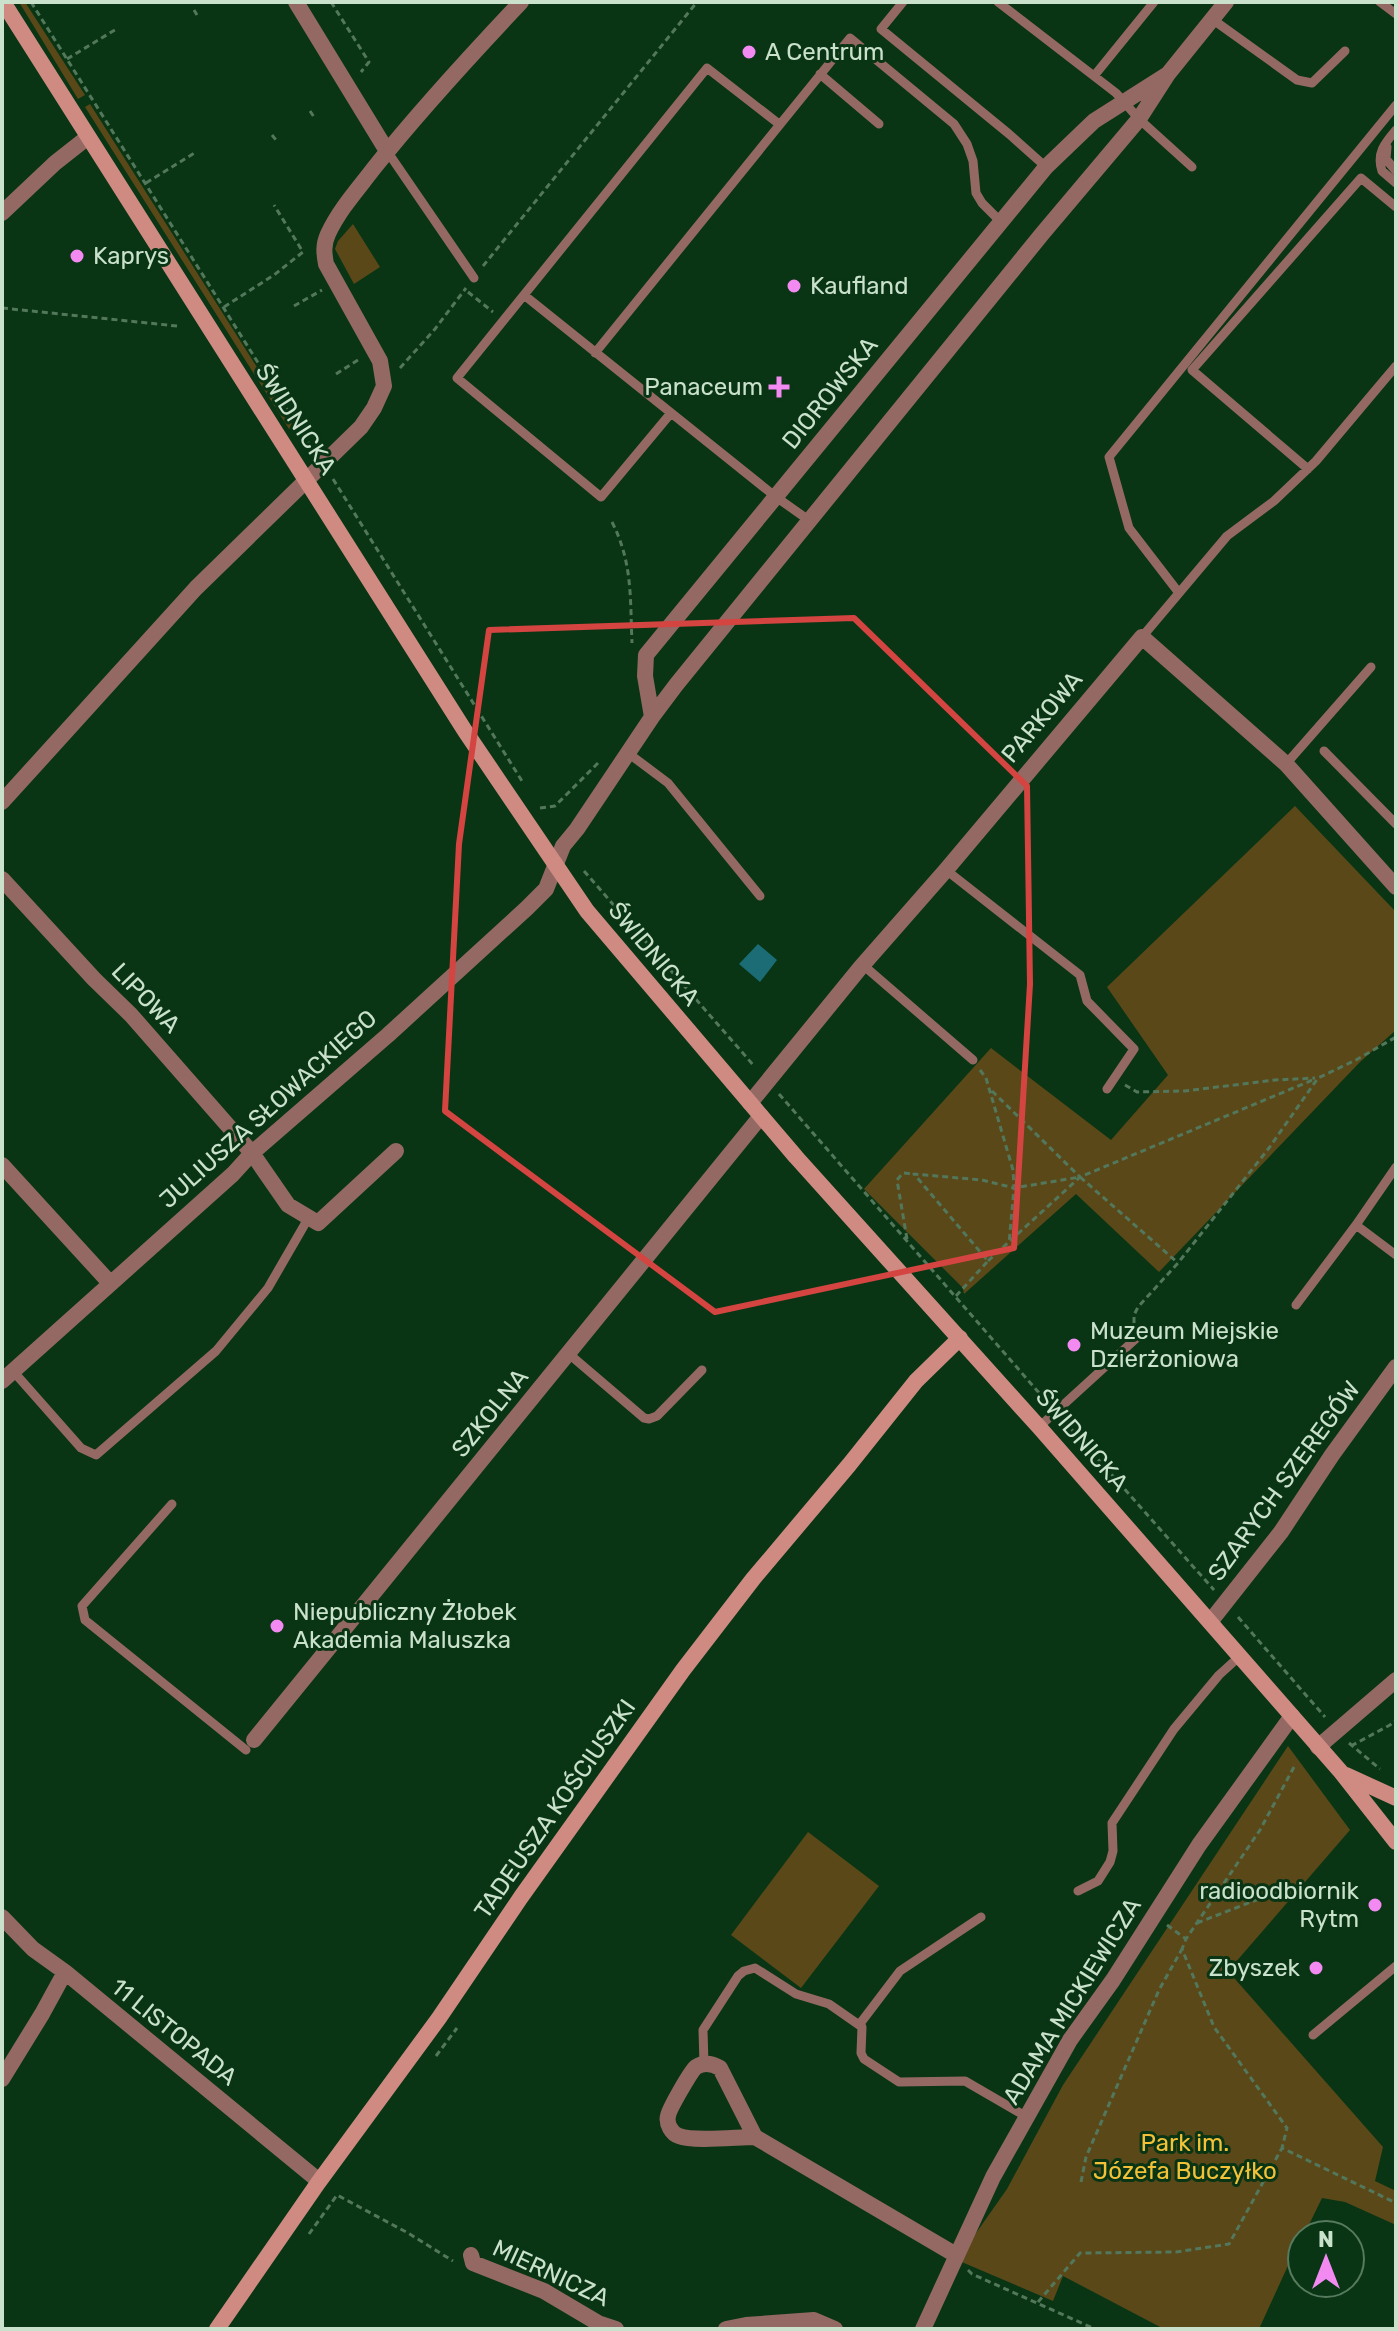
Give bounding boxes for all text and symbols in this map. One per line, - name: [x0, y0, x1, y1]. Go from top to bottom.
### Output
- place label: A Centrum: [765, 38, 884, 66]
- marker: A Centrum: [740, 43, 758, 61]
- place label: Kaprys: [93, 242, 169, 270]
- marker: Kaprys: [68, 247, 86, 265]
- place label: Kaufland: [810, 272, 908, 300]
- marker: Kaufland: [785, 277, 803, 295]
- street label: DIOROWSKA: [776, 332, 884, 454]
- street label: ŚWIDNICKA: [250, 358, 342, 480]
- place label: Panaceum: [644, 373, 763, 401]
- marker: Panaceum: [770, 378, 788, 396]
- street label: PARKOWA: [996, 666, 1088, 768]
- street label: ŚWIDNICKA: [603, 896, 705, 1012]
- street label: LIPOWA: [106, 957, 186, 1039]
- street label: JULIUSZA SŁOWACKIEGO: [154, 1004, 382, 1214]
- place label: Muzeum Miejskie Dzierżoniowa: [1090, 1317, 1279, 1373]
- marker: Muzeum Miejskie Dzierżoniowa: [1065, 1336, 1083, 1354]
- street label: SZKOLNA: [446, 1363, 534, 1463]
- street label: SZARYCH SZEREGÓW: [1202, 1376, 1366, 1586]
- street label: ŚWIDNICKA: [1030, 1383, 1134, 1497]
- place label: Niepubliczny Żłobek Akademia Maluszka: [293, 1598, 517, 1654]
- marker: Niepubliczny Żłobek Akademia Maluszka: [268, 1617, 286, 1635]
- street label: TADEUSZA KOŚCIUSZKI: [469, 1694, 641, 1924]
- place label: radioodbiornik Rytm: [1199, 1877, 1360, 1933]
- street label: ADAMA MICKIEWICZA: [997, 1893, 1147, 2109]
- marker: radioodbiornik Rytm: [1366, 1896, 1384, 1914]
- place label: Zbyszek: [1209, 1954, 1301, 1982]
- marker: Zbyszek: [1307, 1959, 1325, 1977]
- street label: 11 LISTOPADA: [105, 1973, 243, 2091]
- park label: Park im. Józefa Buczyłko: [1093, 2129, 1277, 2185]
- north arrow: [1286, 2219, 1366, 2299]
- text: N: [1318, 2226, 1334, 2253]
- street label: MIERNICZA: [488, 2234, 614, 2312]

